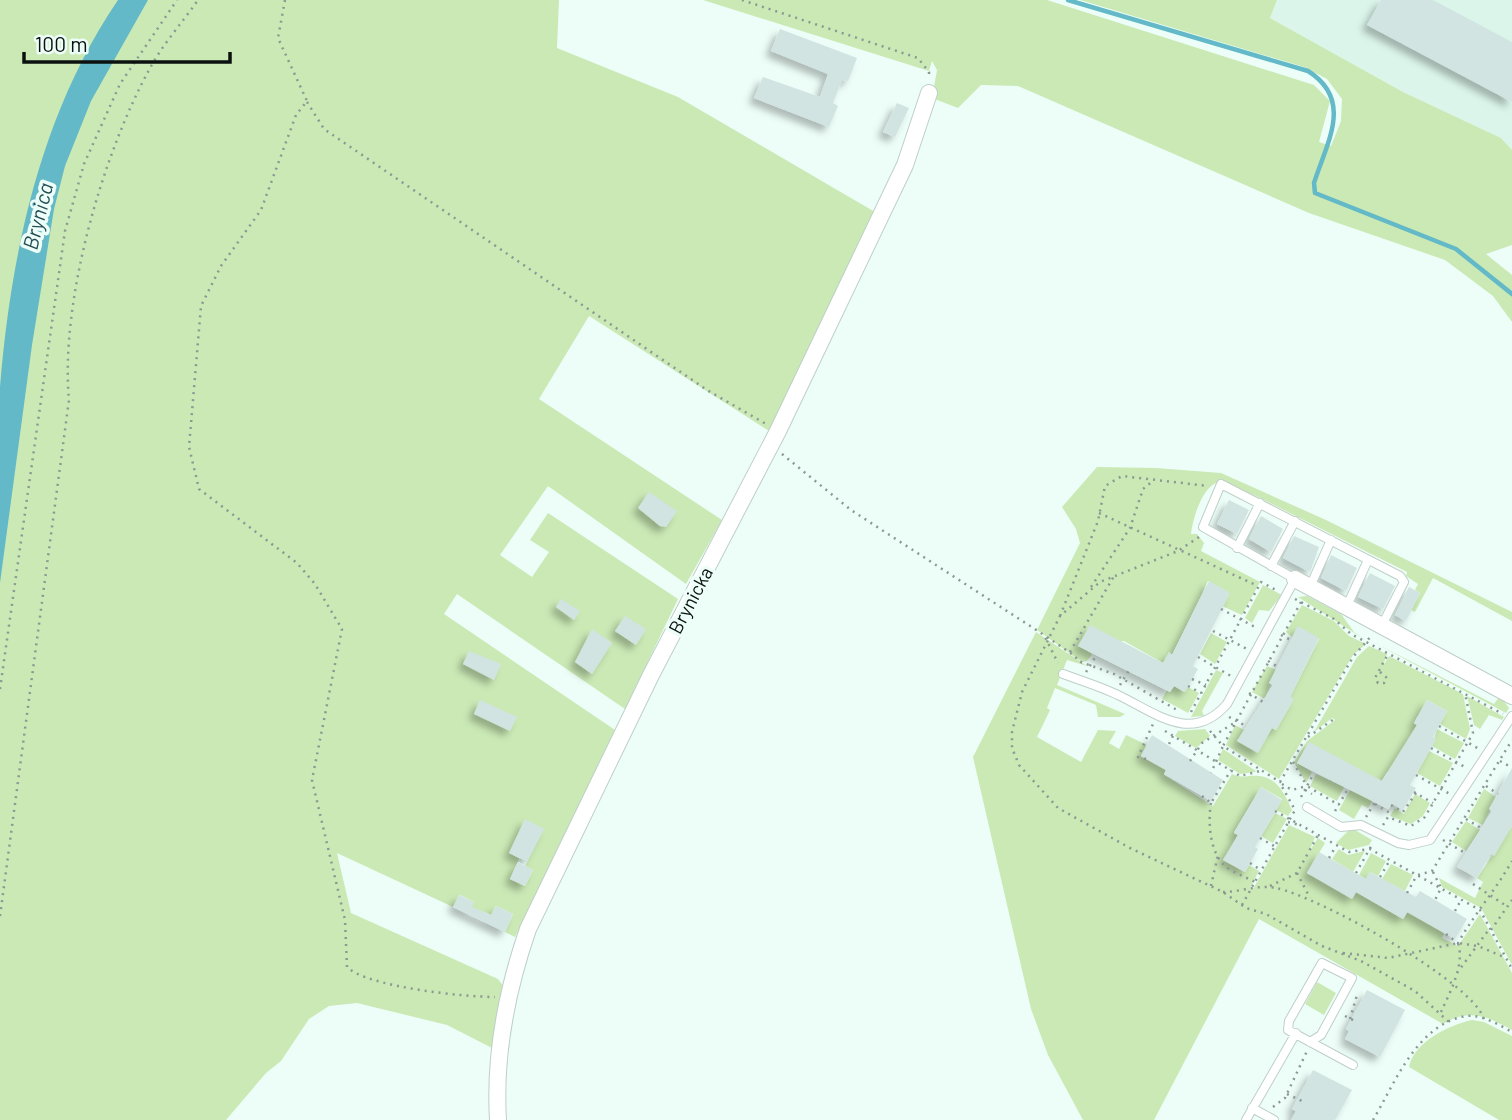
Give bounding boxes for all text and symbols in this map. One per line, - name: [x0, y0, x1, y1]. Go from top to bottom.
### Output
- scale bar: [24, 21, 231, 65]
- text: 100 m: [35, 31, 88, 56]
- water label: Brynica: [17, 180, 57, 252]
- street label: Brynicka: [663, 563, 717, 637]

